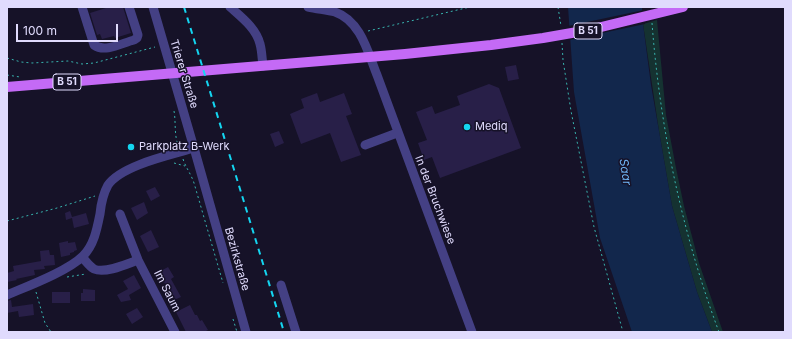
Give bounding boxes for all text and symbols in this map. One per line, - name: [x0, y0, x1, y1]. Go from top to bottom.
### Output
- scale bar: [18, 16, 120, 42]
- text: 100 m: [23, 23, 57, 38]
- road number: B 51: [574, 23, 602, 39]
- street label: Trierer Straße: [167, 38, 201, 110]
- road number: B 51: [53, 74, 81, 90]
- place label: Mediq: [475, 120, 507, 134]
- marker: Mediq: [462, 122, 472, 132]
- place label: Parkplatz B-Werk: [139, 140, 230, 154]
- marker: Parkplatz B-Werk: [126, 142, 136, 152]
- street label: In der Bruchwiese: [412, 154, 458, 246]
- water label: Saar: [616, 158, 634, 186]
- street label: Bezirkstraße: [222, 226, 252, 292]
- street label: Im Saum: [151, 268, 183, 314]

